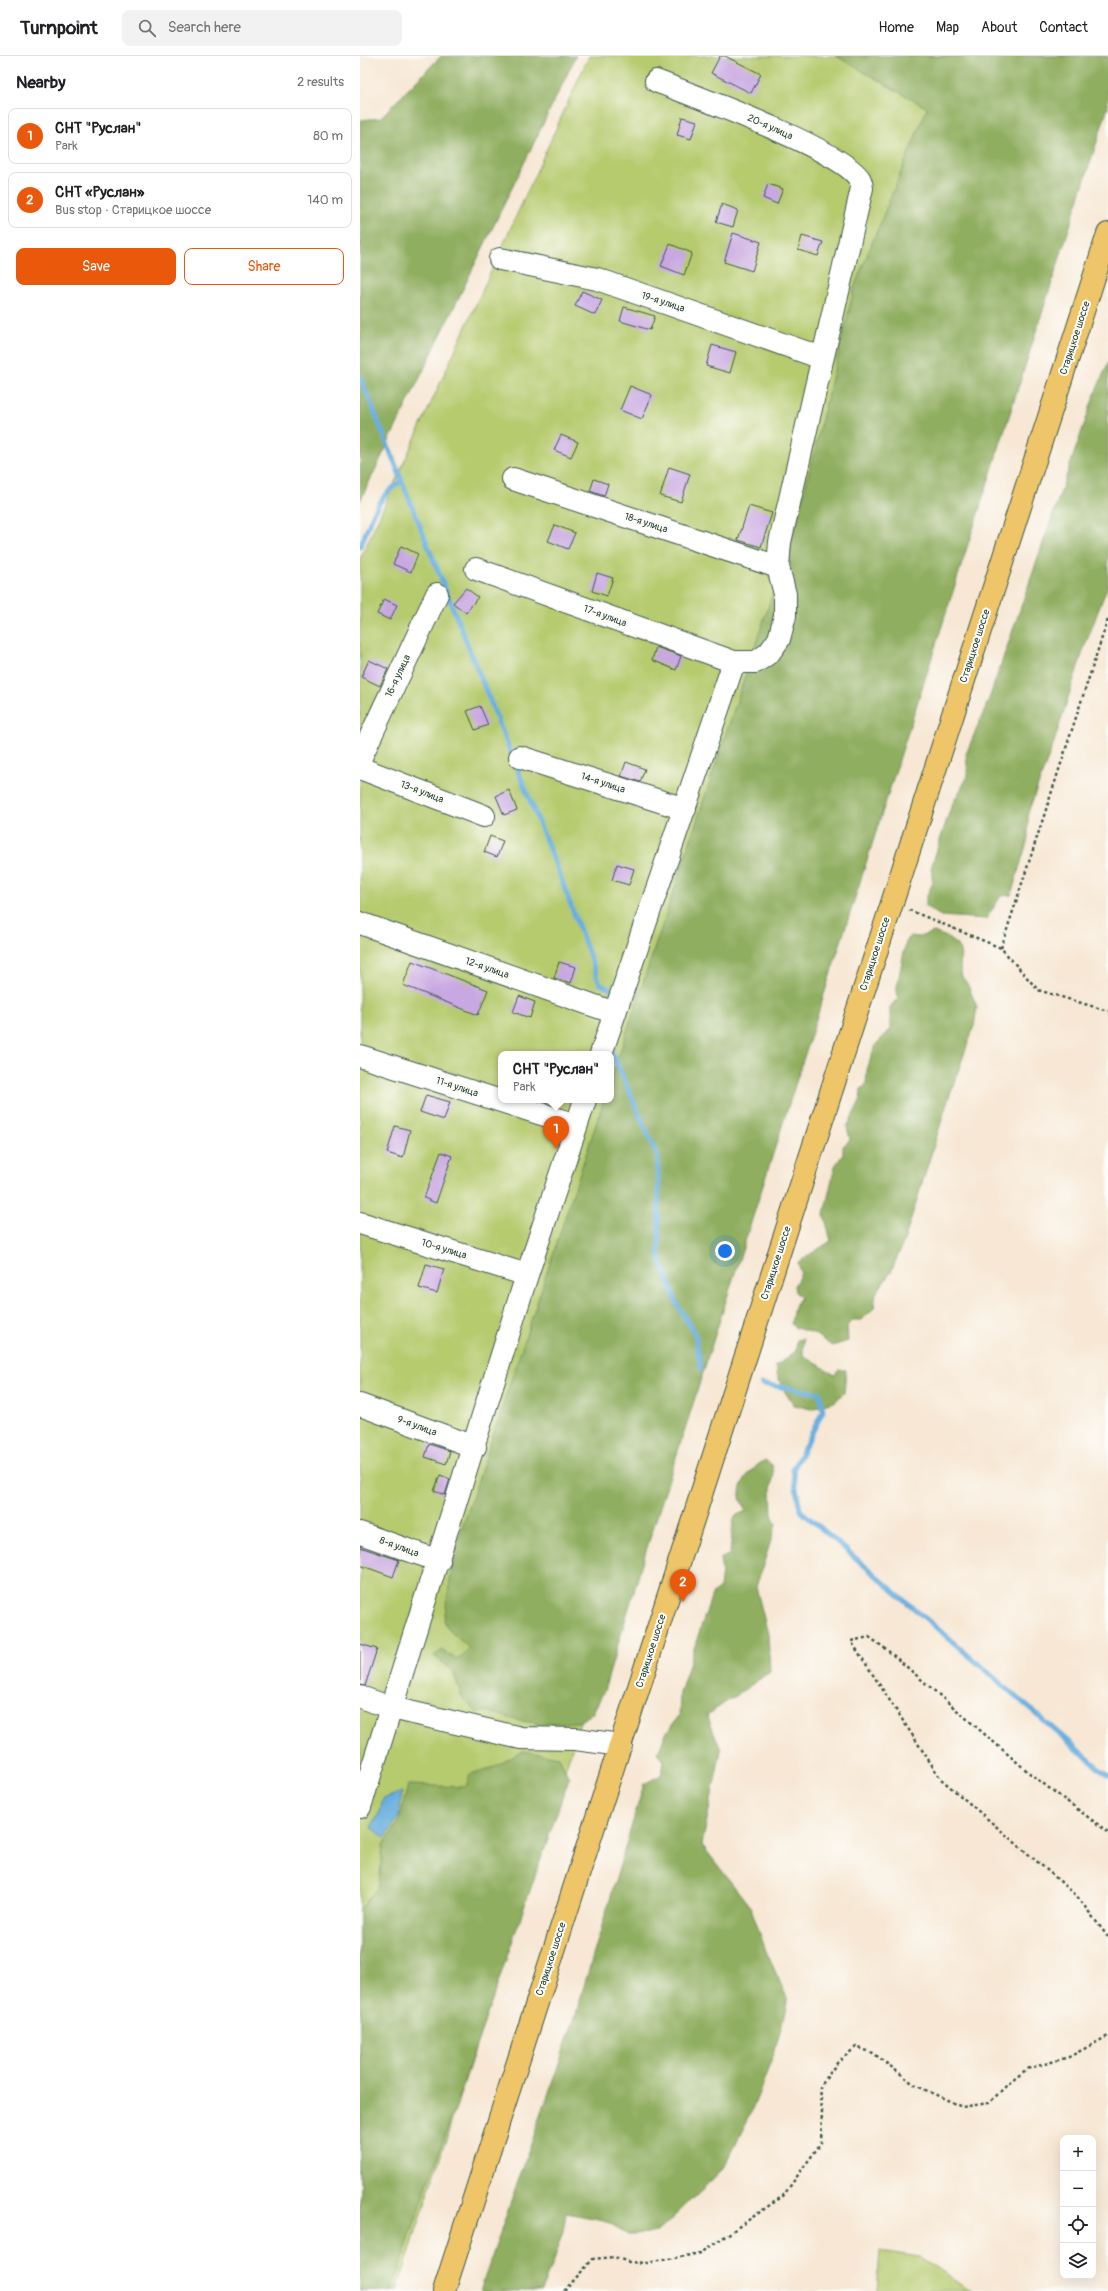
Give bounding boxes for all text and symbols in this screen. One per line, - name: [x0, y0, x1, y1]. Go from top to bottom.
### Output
- search box: [122, 10, 402, 46]
- text: Turnpoint: [20, 16, 98, 40]
- icon: search: [136, 17, 158, 39]
- text: Search here: [168, 18, 241, 37]
- text: Home: [879, 19, 914, 36]
- text: Map: [936, 19, 959, 36]
- text: About: [981, 19, 1017, 36]
- text: Contact: [1039, 19, 1088, 36]
- text: Nearby: [16, 72, 65, 93]
- text: 2 results: [297, 74, 344, 90]
- street label: 20-я улица: [745, 112, 795, 142]
- text: СНТ "Руслан": [55, 119, 141, 138]
- text: 1: [27, 128, 33, 144]
- text: 80 m: [313, 128, 343, 144]
- text: Park: [55, 138, 78, 154]
- text: СНТ «Руслан»: [55, 183, 144, 202]
- text: 2: [26, 192, 34, 208]
- text: 140 m: [307, 192, 343, 208]
- text: Bus stop · Старицкое шоссе: [55, 202, 211, 218]
- button: Save: [16, 248, 176, 285]
- button: Share: [184, 248, 344, 285]
- street label: 19-я улица: [640, 289, 687, 315]
- street label: Старицкое шоссе: [1057, 300, 1093, 376]
- street label: 18-я улица: [623, 510, 670, 536]
- street label: 17-я улица: [582, 603, 629, 629]
- street label: Старицкое шоссе: [957, 608, 993, 684]
- street label: 16-я улица: [383, 652, 413, 699]
- street label: 14-я улица: [579, 770, 627, 796]
- street label: 13-я улица: [399, 778, 446, 806]
- street label: Старицкое шоссе: [857, 916, 893, 992]
- street label: 12-я улица: [464, 955, 511, 981]
- popup: [498, 1051, 614, 1103]
- text: СНТ "Руслан": [513, 1060, 599, 1079]
- street label: 11-я улица: [434, 1075, 480, 1100]
- text: Park: [513, 1079, 536, 1095]
- pin: 1: [543, 1116, 569, 1149]
- street label: Старицкое шоссе: [758, 1225, 794, 1301]
- street label: 10-я улица: [420, 1236, 468, 1262]
- your location: [715, 1241, 735, 1261]
- street label: 9-я улица: [396, 1413, 439, 1439]
- street label: 8-я улица: [378, 1534, 421, 1560]
- pin: 2: [670, 1569, 696, 1602]
- street label: Старицкое шоссе: [633, 1613, 669, 1689]
- street label: Старицкое шоссе: [533, 1921, 569, 1997]
- map controls: [1060, 2135, 1096, 2279]
- button: +: [1060, 2135, 1096, 2171]
- button: −: [1060, 2171, 1096, 2207]
- button: locate: [1060, 2207, 1096, 2243]
- button: layers: [1060, 2243, 1096, 2279]

